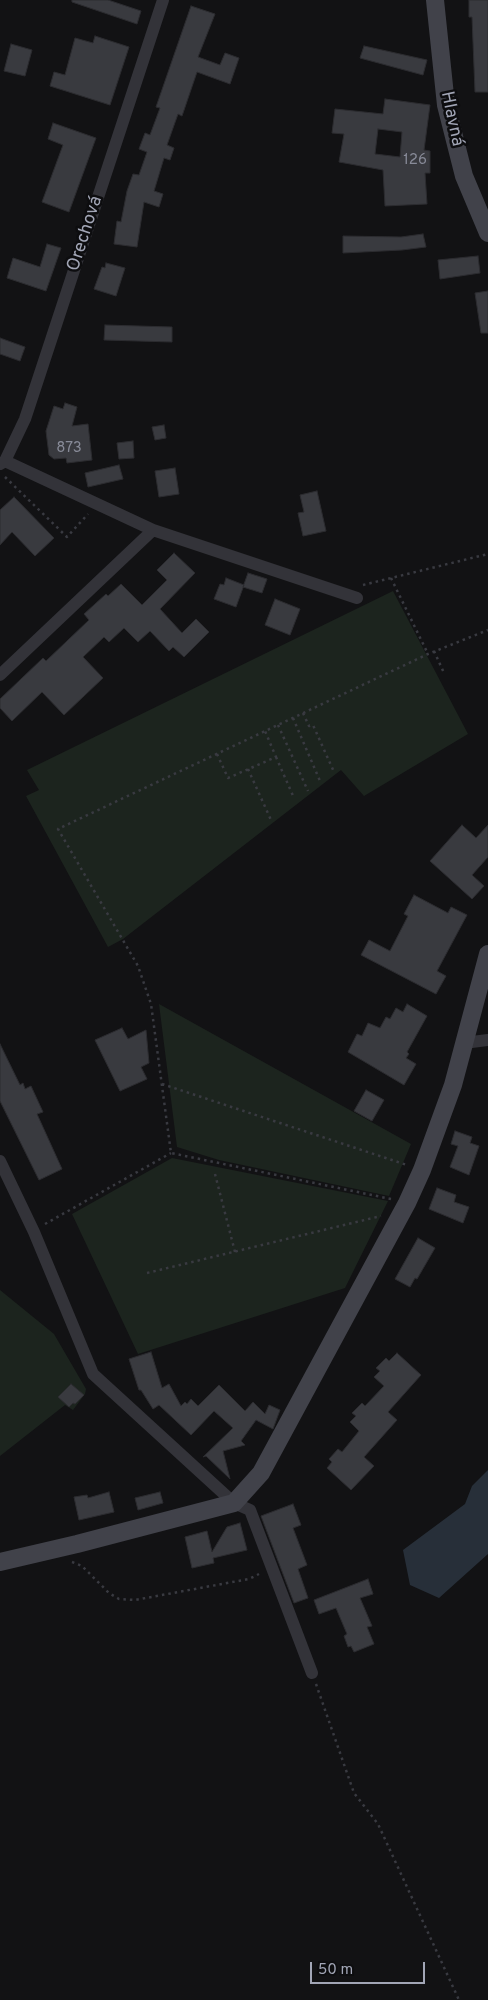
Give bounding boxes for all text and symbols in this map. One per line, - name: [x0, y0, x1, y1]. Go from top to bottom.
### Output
- street label: Hlavná: [435, 89, 467, 149]
- house number: 126: [403, 152, 427, 170]
- street label: Orechová: [64, 194, 108, 274]
- house number: 873: [56, 440, 82, 458]
- scale bar: [313, 1952, 428, 1984]
- text: 50 m: [318, 1961, 353, 1980]

